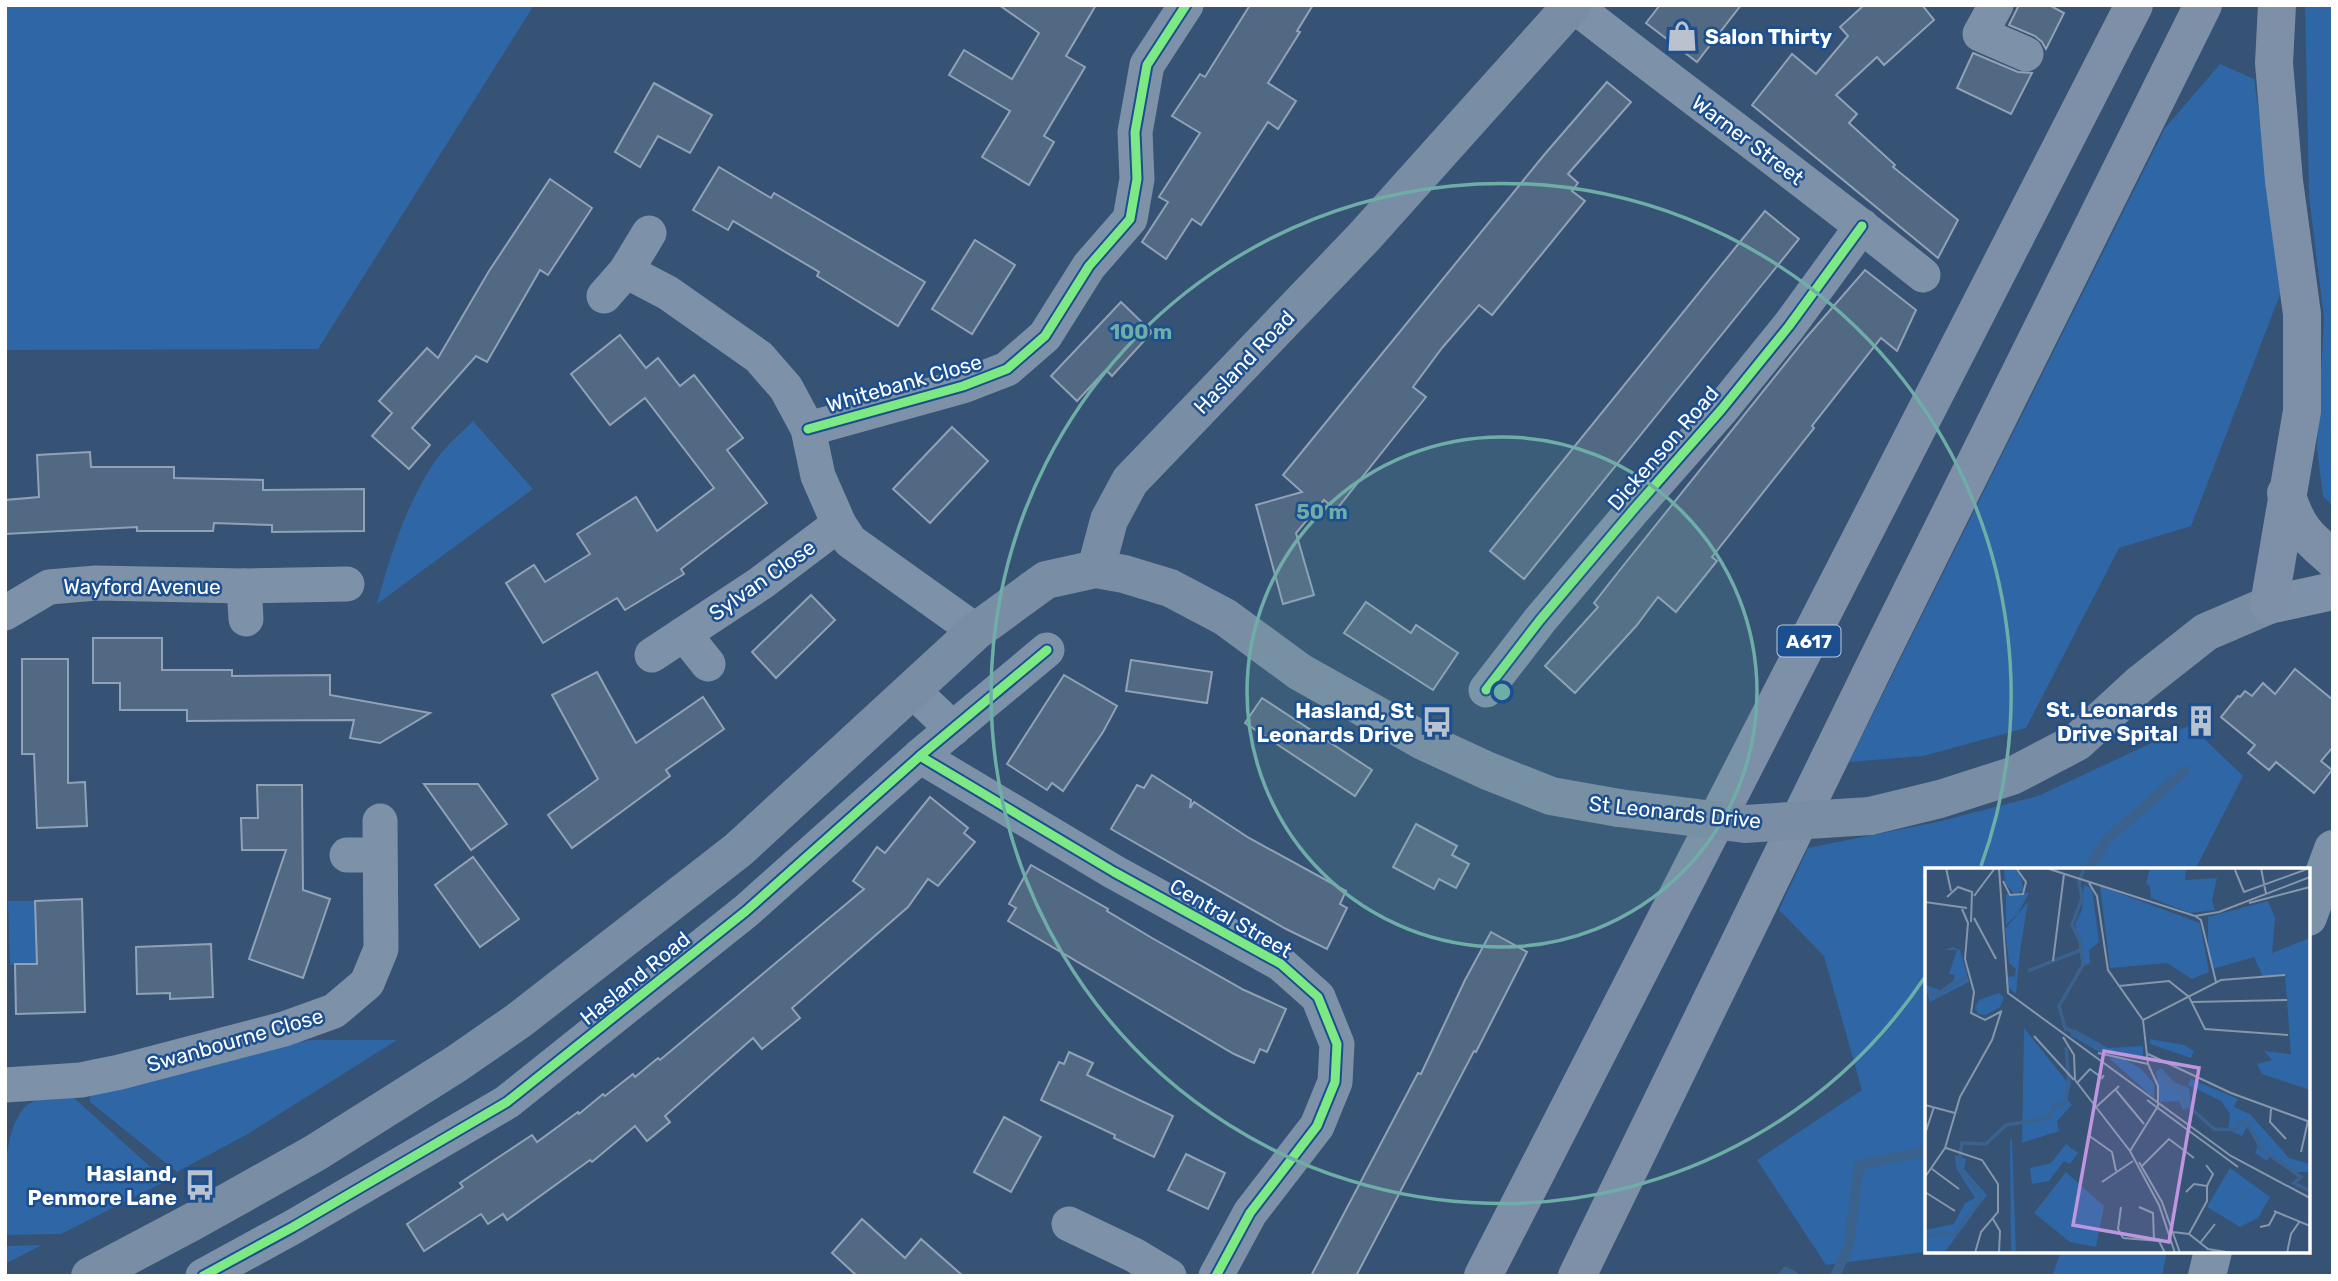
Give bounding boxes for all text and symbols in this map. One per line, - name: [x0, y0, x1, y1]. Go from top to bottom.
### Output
- shop icon: Salon Thirty: [1665, 19, 1699, 53]
- place label: Salon Thirty: [1705, 24, 1833, 49]
- street label: Warner Street: [1687, 90, 1809, 190]
- street label: Hasland Road: [1188, 305, 1300, 419]
- text: 100 m: [1110, 319, 1172, 344]
- street label: Whitebank Close: [823, 349, 985, 417]
- street label: Dickenson Road: [1602, 381, 1724, 515]
- text: 50 m: [1296, 499, 1348, 524]
- street label: Sylvan Close: [704, 534, 820, 626]
- street label: Wayford Avenue: [63, 574, 221, 599]
- road number: A617: [1778, 626, 1840, 656]
- centre of rings: [1490, 680, 1514, 704]
- place label: St. Leonards Drive Spital: [2046, 697, 2178, 746]
- place label: Hasland, St Leonards Drive: [1256, 698, 1414, 747]
- building icon: St. Leonards Drive Spital: [2184, 704, 2218, 738]
- bus stop icon: Hasland, St Leonards Drive: [1420, 705, 1454, 739]
- street label: St Leonards Drive: [1588, 791, 1762, 833]
- inset map: [1925, 868, 2310, 1253]
- street label: Central Street: [1165, 873, 1297, 963]
- street label: Hasland Road: [575, 926, 695, 1030]
- street label: Swanbourne Close: [144, 1003, 326, 1077]
- place label: Hasland, Penmore Lane: [28, 1161, 177, 1210]
- bus stop icon: Hasland, Penmore Lane: [183, 1168, 217, 1202]

